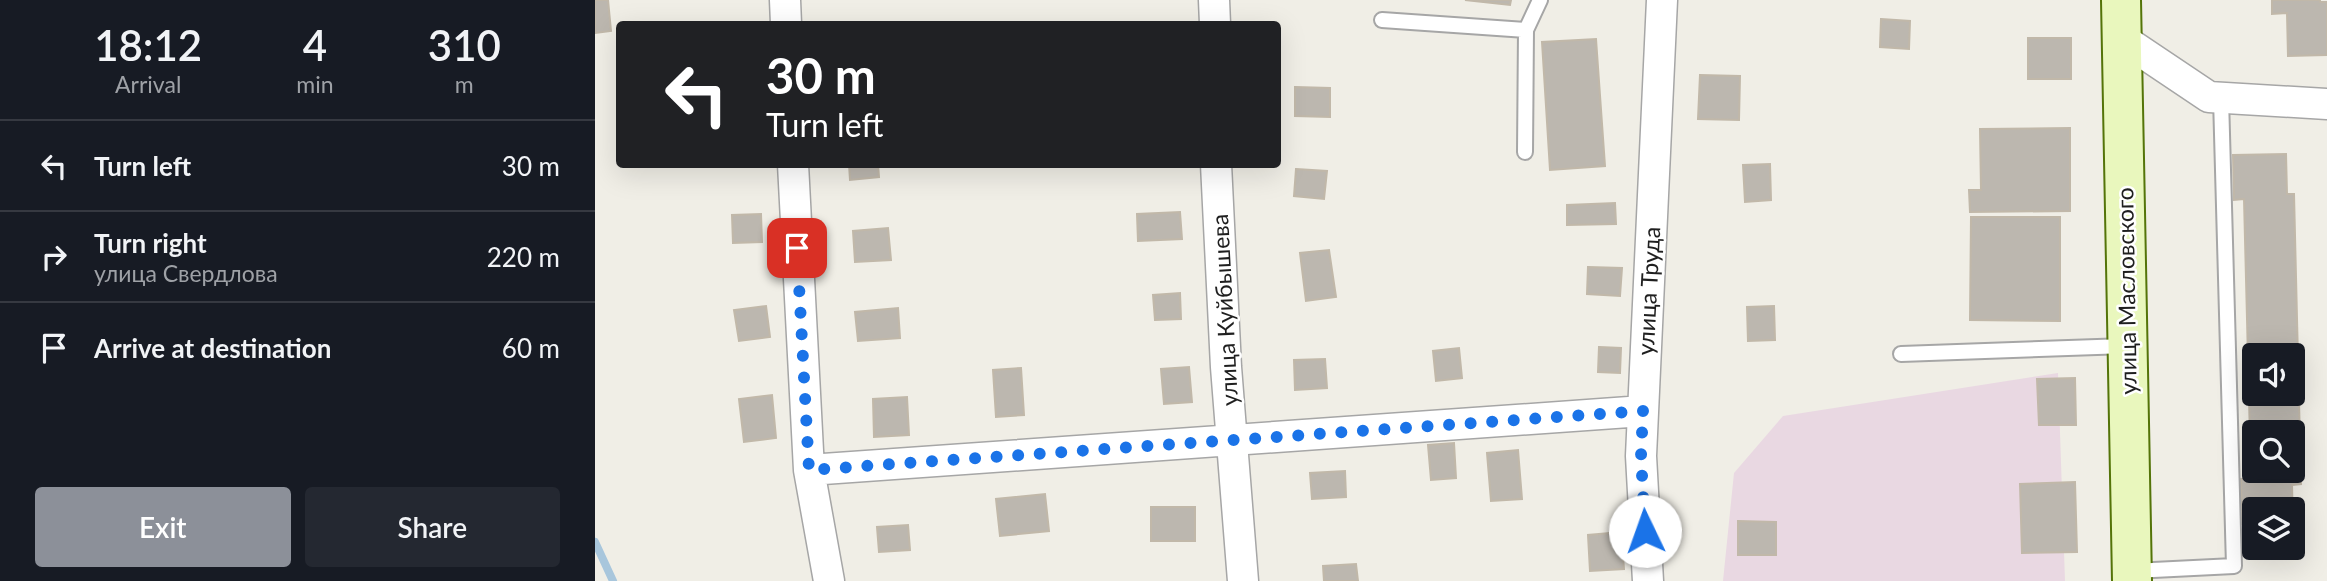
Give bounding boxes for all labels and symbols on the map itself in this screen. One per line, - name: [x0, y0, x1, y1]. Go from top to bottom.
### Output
- street label: улица Масловского: [2110, 187, 2142, 395]
- street label: улица Куйбышева: [1205, 213, 1243, 407]
- pin: [767, 218, 827, 278]
- street label: улица Труда: [1631, 226, 1665, 356]
- position arrow: [1608, 494, 1682, 568]

